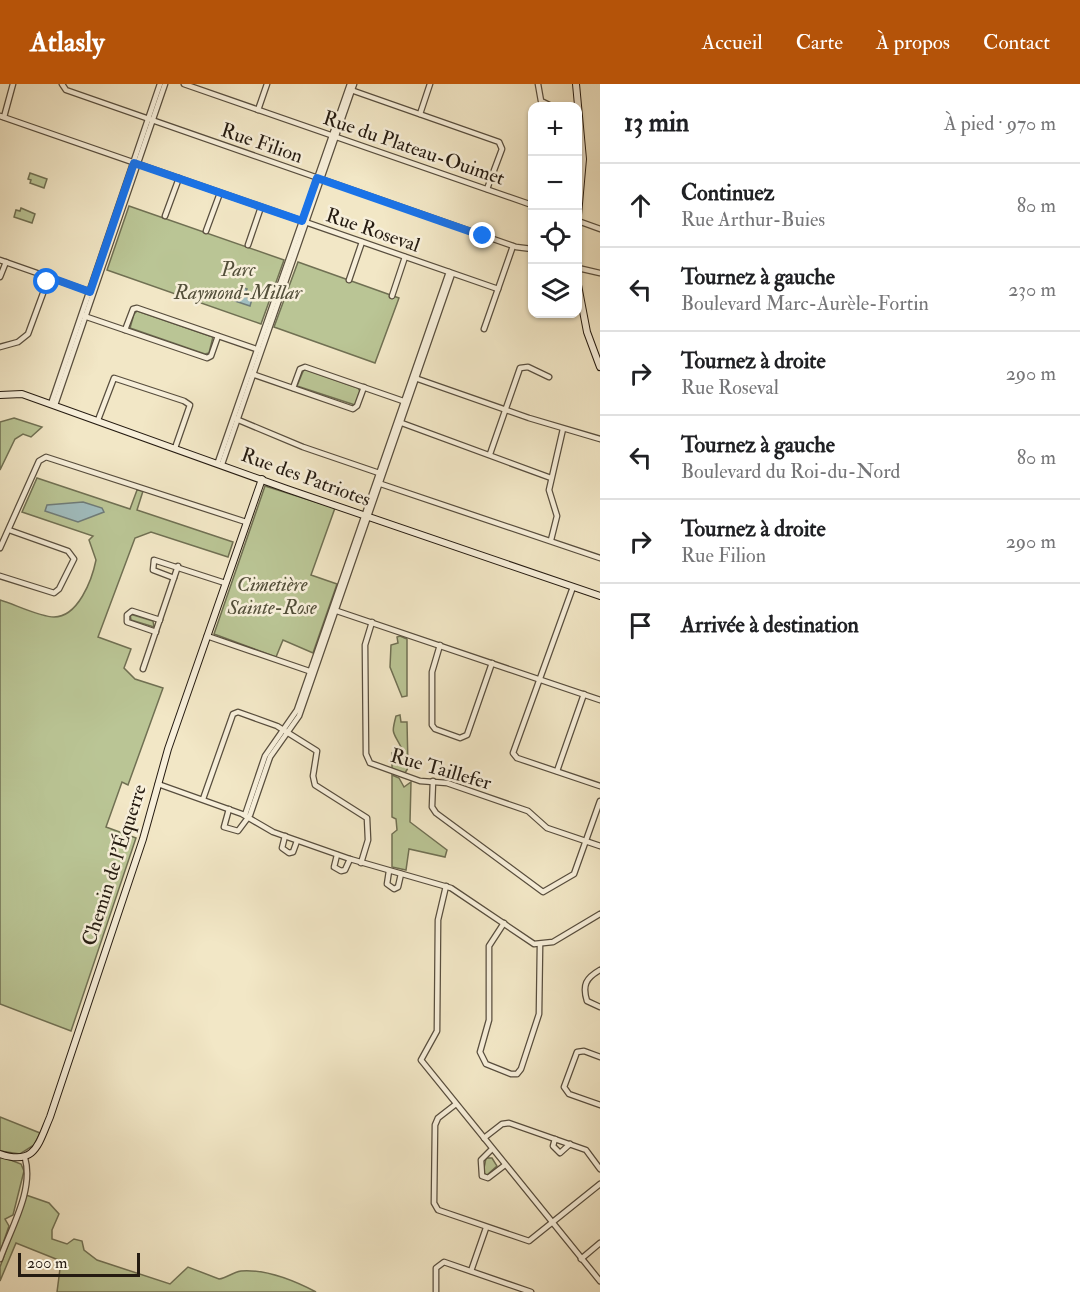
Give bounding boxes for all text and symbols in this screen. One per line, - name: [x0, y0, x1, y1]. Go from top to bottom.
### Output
- text: Atlasly: [30, 25, 104, 60]
- text: Accueil: [702, 29, 763, 56]
- text: Carte: [796, 29, 843, 56]
- text: À propos: [876, 29, 950, 56]
- text: Contact: [983, 29, 1050, 56]
- map controls: [528, 102, 582, 318]
- button: +: [528, 102, 582, 156]
- street label: Rue du Plateau-Ouimet: [320, 105, 509, 191]
- text: 13 min: [624, 107, 689, 139]
- text: À pied · 970 m: [944, 111, 1056, 136]
- street label: Rue Filion: [218, 117, 306, 169]
- button: −: [528, 156, 582, 210]
- text: Continuez: [681, 179, 774, 207]
- icon: ahead: [624, 189, 657, 222]
- text: 80 m: [1017, 193, 1056, 218]
- street label: Rue Roseval: [323, 202, 423, 258]
- text: Rue Arthur-Buies: [681, 207, 825, 232]
- button: locate: [528, 210, 582, 264]
- route end: [469, 222, 495, 248]
- park label: Parc Raymond-Millar: [173, 257, 304, 305]
- text: Tournez à gauche: [681, 263, 835, 291]
- button: layers: [528, 264, 582, 318]
- route start: [33, 268, 59, 294]
- icon: left: [624, 273, 657, 306]
- text: 230 m: [1008, 277, 1056, 302]
- text: Boulevard Marc-Aurèle-Fortin: [681, 291, 929, 316]
- text: Tournez à droite: [681, 347, 826, 375]
- icon: right: [624, 357, 657, 390]
- text: 290 m: [1006, 361, 1056, 386]
- text: Rue Roseval: [681, 375, 779, 400]
- text: Tournez à gauche: [681, 431, 835, 459]
- icon: left: [624, 441, 657, 474]
- street label: Rue des Patriotes: [238, 442, 374, 512]
- text: 80 m: [1017, 445, 1056, 470]
- text: Boulevard du Roi-du-Nord: [681, 459, 900, 484]
- text: Tournez à droite: [681, 515, 826, 543]
- icon: right: [624, 525, 657, 558]
- text: 290 m: [1006, 529, 1056, 554]
- text: Rue Filion: [681, 543, 766, 568]
- park label: Cimetière Sainte-Rose: [226, 572, 317, 620]
- icon: arrive: [624, 609, 657, 642]
- text: Arrivée à destination: [681, 611, 859, 639]
- street label: Rue Taillefer: [388, 743, 495, 795]
- street label: Chemin de l'Équerre: [75, 781, 152, 949]
- scale bar: [18, 1250, 140, 1278]
- text: 200 m: [27, 1253, 67, 1273]

